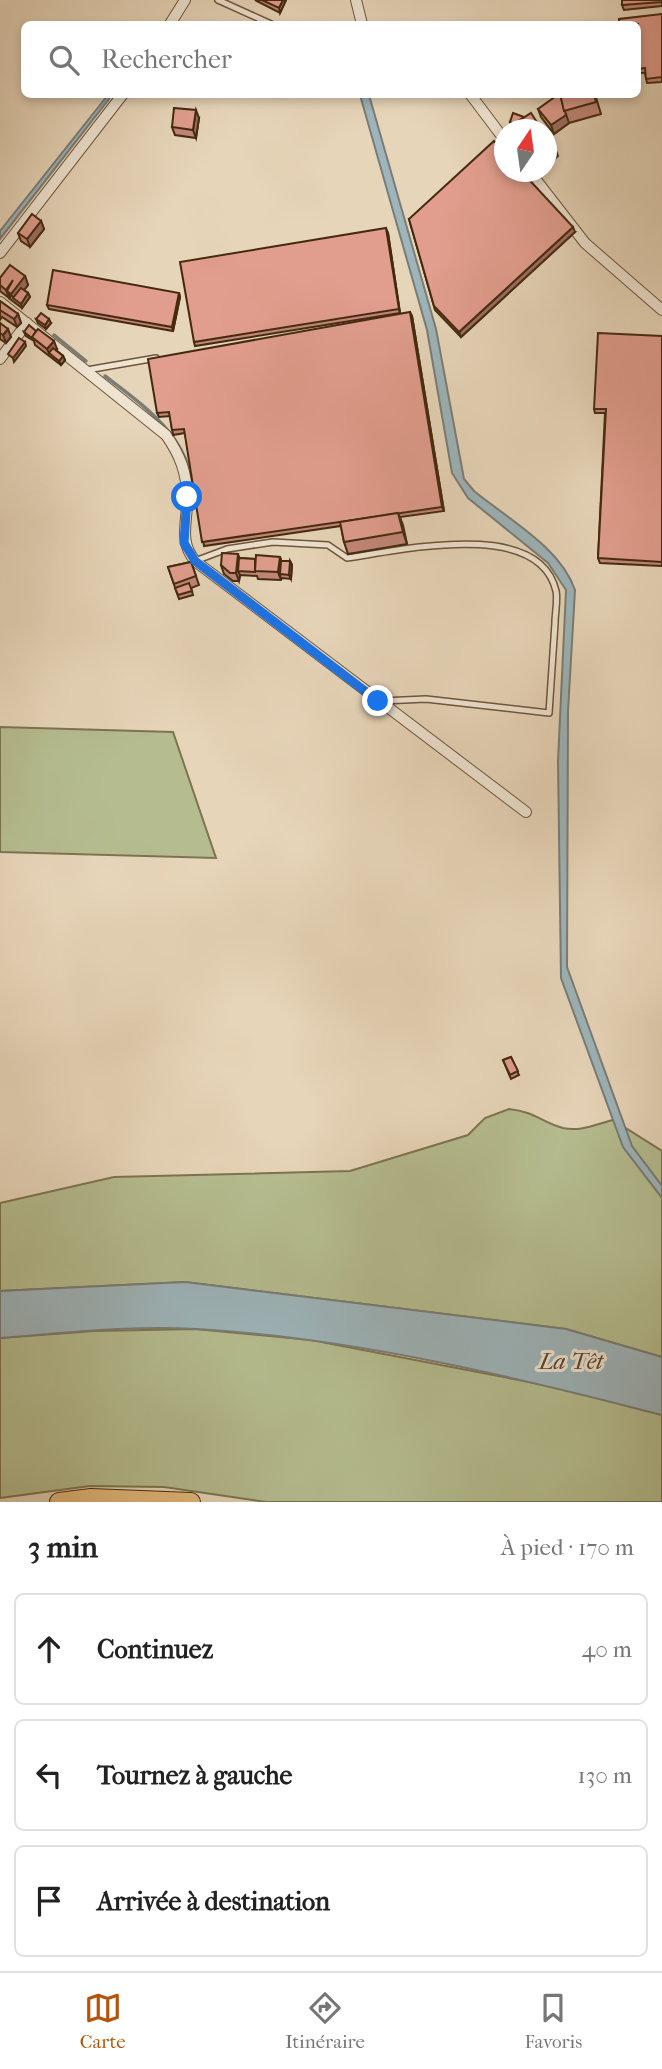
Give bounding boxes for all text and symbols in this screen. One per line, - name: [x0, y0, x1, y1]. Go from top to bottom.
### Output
- search box: [21, 21, 641, 98]
- icon: search: [45, 41, 83, 79]
- text: Rechercher: [101, 44, 232, 75]
- north arrow: [494, 119, 557, 182]
- route start: [171, 481, 202, 512]
- route end: [362, 685, 393, 716]
- water label: La Têt: [537, 1348, 605, 1375]
- text: 3 min: [28, 1530, 98, 1565]
- text: À pied · 170 m: [501, 1534, 634, 1561]
- icon: ahead: [30, 1630, 68, 1668]
- text: Continuez: [97, 1634, 213, 1665]
- text: 40 m: [582, 1636, 632, 1663]
- icon: left: [30, 1756, 68, 1794]
- text: Tournez à gauche: [97, 1760, 292, 1791]
- text: 130 m: [578, 1762, 632, 1789]
- icon: arrive: [30, 1882, 68, 1920]
- text: Arrivée à destination: [97, 1886, 330, 1917]
- tab: Carte: [80, 1989, 126, 2053]
- tab: Itinéraire: [285, 1989, 365, 2053]
- tab: Favoris: [524, 1989, 582, 2053]

